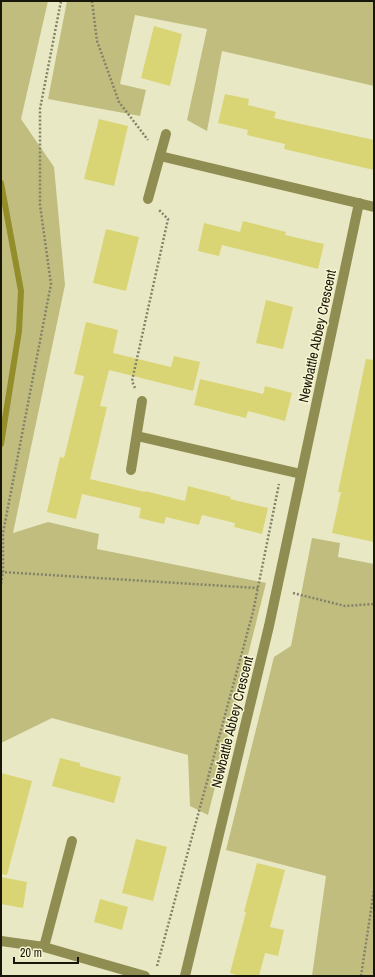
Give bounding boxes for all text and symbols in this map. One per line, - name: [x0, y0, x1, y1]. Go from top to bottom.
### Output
- street label: Newbattle Abbey Crescent: [294, 268, 340, 404]
- street label: Newbattle Abbey Crescent: [207, 654, 257, 790]
- scale bar: [14, 939, 78, 965]
- text: 20 m: [20, 945, 42, 961]

